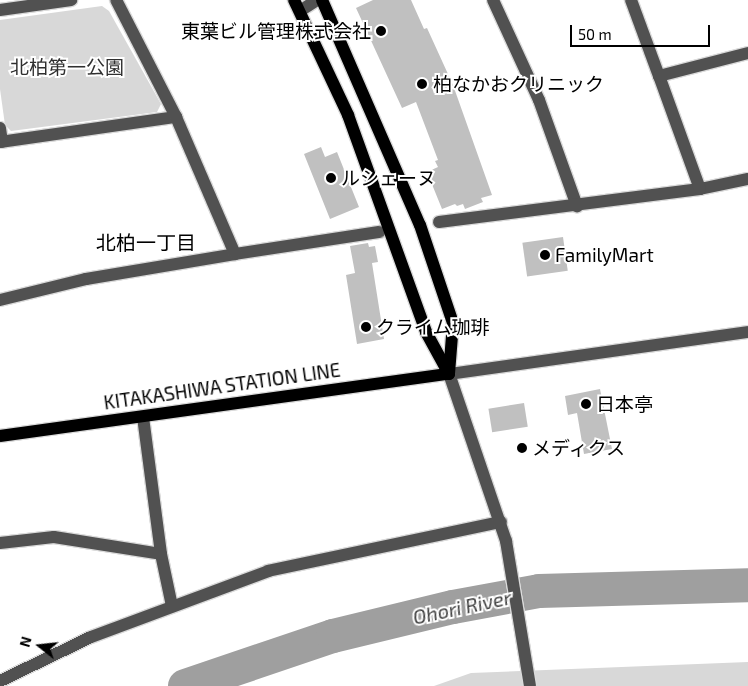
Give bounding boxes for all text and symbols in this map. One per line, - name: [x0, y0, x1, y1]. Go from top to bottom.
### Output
- scale bar: [573, 15, 713, 47]
- place label: 東葉ビル管理株式会社: [181, 20, 371, 42]
- marker: 東葉ビル管理株式会社: [375, 25, 387, 37]
- text: 50 m: [578, 25, 612, 43]
- park label: 北柏第一公園: [10, 56, 124, 78]
- place label: 柏なかおクリニック: [433, 73, 604, 95]
- marker: 柏なかおクリニック: [415, 77, 429, 91]
- place label: ルシェーヌ: [341, 167, 436, 189]
- marker: ルシェーヌ: [325, 172, 337, 184]
- district label: 北柏一丁目: [96, 230, 196, 254]
- place label: FamilyMart: [555, 244, 654, 266]
- marker: FamilyMart: [539, 249, 551, 261]
- place label: クライム珈琲: [376, 316, 490, 338]
- marker: クライム珈琲: [360, 321, 372, 333]
- street label: KITAKASHIWA STATION LINE: [102, 358, 342, 414]
- place label: 日本亭: [596, 393, 653, 415]
- marker: 日本亭: [580, 398, 592, 410]
- place label: メディクス: [532, 437, 627, 459]
- marker: メディクス: [516, 442, 528, 454]
- water label: Ohori River: [411, 585, 513, 629]
- north arrow: [15, 621, 65, 671]
- text: N: [16, 635, 35, 649]

